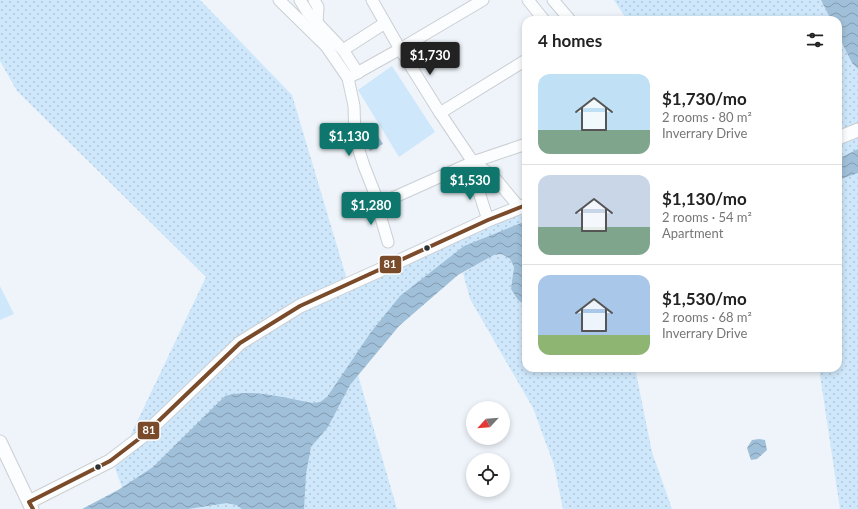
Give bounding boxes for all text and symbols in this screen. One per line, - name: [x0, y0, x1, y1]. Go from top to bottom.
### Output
- icon: filters: [804, 29, 826, 51]
- text: 4 homes: [538, 30, 602, 51]
- pin: $1,730: [397, 42, 463, 76]
- text: $1,730: [410, 47, 450, 63]
- text: $1,730/mo: [662, 88, 747, 109]
- icon: home: [570, 90, 618, 138]
- text: 2 rooms · 80 m²: [662, 109, 752, 125]
- pin: $1,130: [316, 123, 382, 157]
- text: Inverrary Drive: [662, 125, 747, 141]
- text: $1,130: [329, 128, 369, 144]
- pin: $1,530: [437, 167, 503, 201]
- text: $1,530: [450, 172, 490, 188]
- text: $1,130/mo: [662, 188, 747, 209]
- icon: home: [570, 191, 618, 239]
- pin: $1,280: [338, 192, 404, 226]
- text: $1,280: [351, 197, 391, 213]
- text: 2 rooms · 54 m²: [662, 209, 752, 225]
- text: Apartment: [662, 225, 723, 241]
- unlabelled marker: [422, 243, 432, 253]
- line badge: 81: [379, 255, 402, 274]
- text: 81: [384, 257, 396, 270]
- text: $1,530/mo: [662, 288, 747, 309]
- icon: home: [570, 291, 618, 339]
- text: 2 rooms · 68 m²: [662, 309, 752, 325]
- text: Inverrary Drive: [662, 325, 747, 341]
- north arrow: [466, 401, 510, 445]
- map controls: [466, 401, 510, 497]
- line badge: 81: [137, 421, 160, 440]
- text: 81: [143, 423, 155, 436]
- button: locate: [466, 453, 510, 497]
- unlabelled marker: [93, 462, 103, 472]

